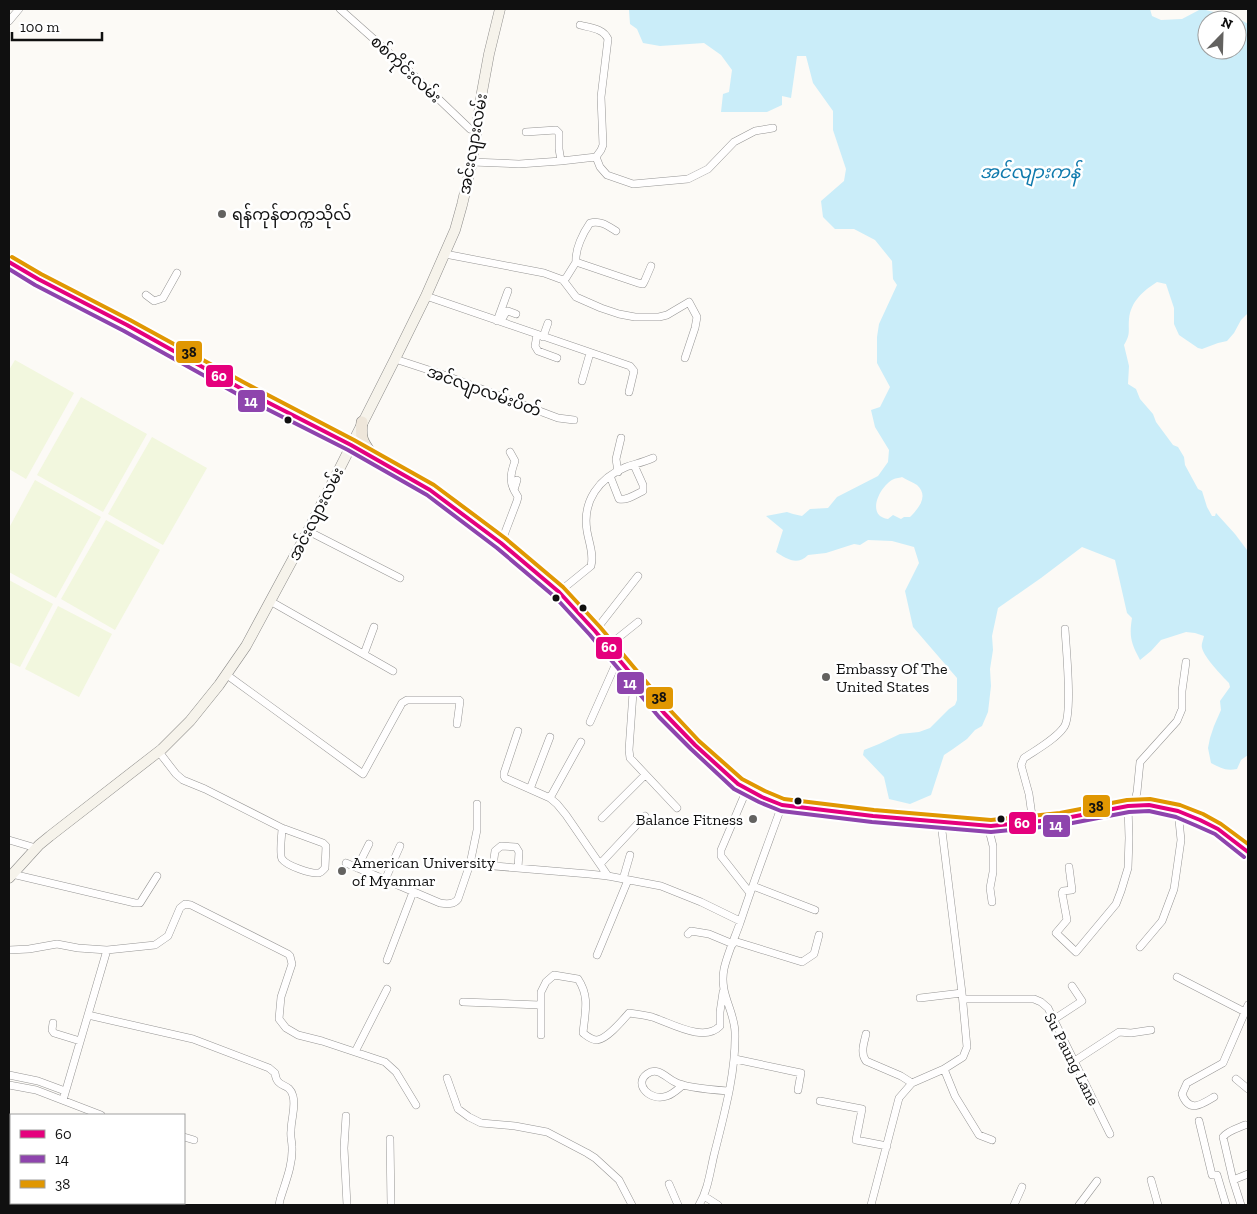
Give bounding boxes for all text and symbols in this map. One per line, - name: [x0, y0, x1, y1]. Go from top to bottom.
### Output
- scale bar: [12, 10, 102, 42]
- north arrow: [1197, 10, 1247, 60]
- text: N: [1219, 14, 1235, 34]
- text: 100 m: [20, 18, 59, 36]
- street label: စစ်ကိုင်းလမ်း: [363, 30, 447, 110]
- street label: အင်းလျားလမ်း: [453, 92, 495, 197]
- water label: အင်လျားကန်: [980, 159, 1083, 187]
- place label: ရန်ကုန်တက္ကသိုလ်: [232, 203, 351, 229]
- marker: ရန်ကုန်တက္ကသိုလ်: [216, 208, 228, 220]
- line badge: 38: [175, 340, 203, 364]
- text: 38: [181, 344, 197, 361]
- street label: အင်လျာလမ်းပိတ်: [423, 360, 544, 424]
- line badge: 60: [205, 364, 234, 388]
- text: 60: [211, 368, 227, 385]
- line badge: 14: [237, 389, 266, 413]
- text: 14: [244, 393, 258, 410]
- unlabelled marker: [283, 415, 293, 425]
- street label: အင်းလျားလမ်း: [283, 463, 351, 566]
- unlabelled marker: [551, 593, 561, 603]
- unlabelled marker: [578, 603, 588, 613]
- line badge: 60: [595, 636, 623, 660]
- text: 60: [601, 639, 617, 656]
- place label: Embassy Of The United States: [836, 659, 947, 696]
- line badge: 14: [616, 671, 645, 695]
- marker: Embassy Of The United States: [820, 671, 832, 683]
- text: 14: [623, 675, 637, 692]
- line badge: 38: [645, 686, 674, 710]
- text: 38: [651, 689, 667, 706]
- line badge: 38: [1082, 794, 1111, 818]
- unlabelled marker: [793, 796, 803, 806]
- text: 38: [1088, 798, 1104, 815]
- place label: Balance Fitness: [636, 810, 743, 829]
- line badge: 60: [1008, 811, 1037, 835]
- marker: Balance Fitness: [747, 813, 759, 825]
- unlabelled marker: [996, 814, 1006, 824]
- line badge: 14: [1042, 814, 1071, 838]
- text: 60: [1014, 815, 1030, 832]
- text: 14: [1049, 817, 1063, 834]
- place label: American University of Myanmar: [352, 853, 496, 890]
- marker: American University of Myanmar: [336, 865, 348, 877]
- street label: Su Paung Lane: [1040, 1009, 1104, 1109]
- legend: [10, 1114, 185, 1204]
- text: 60: [55, 1125, 72, 1143]
- text: 14: [55, 1150, 69, 1168]
- text: 38: [55, 1175, 70, 1193]

